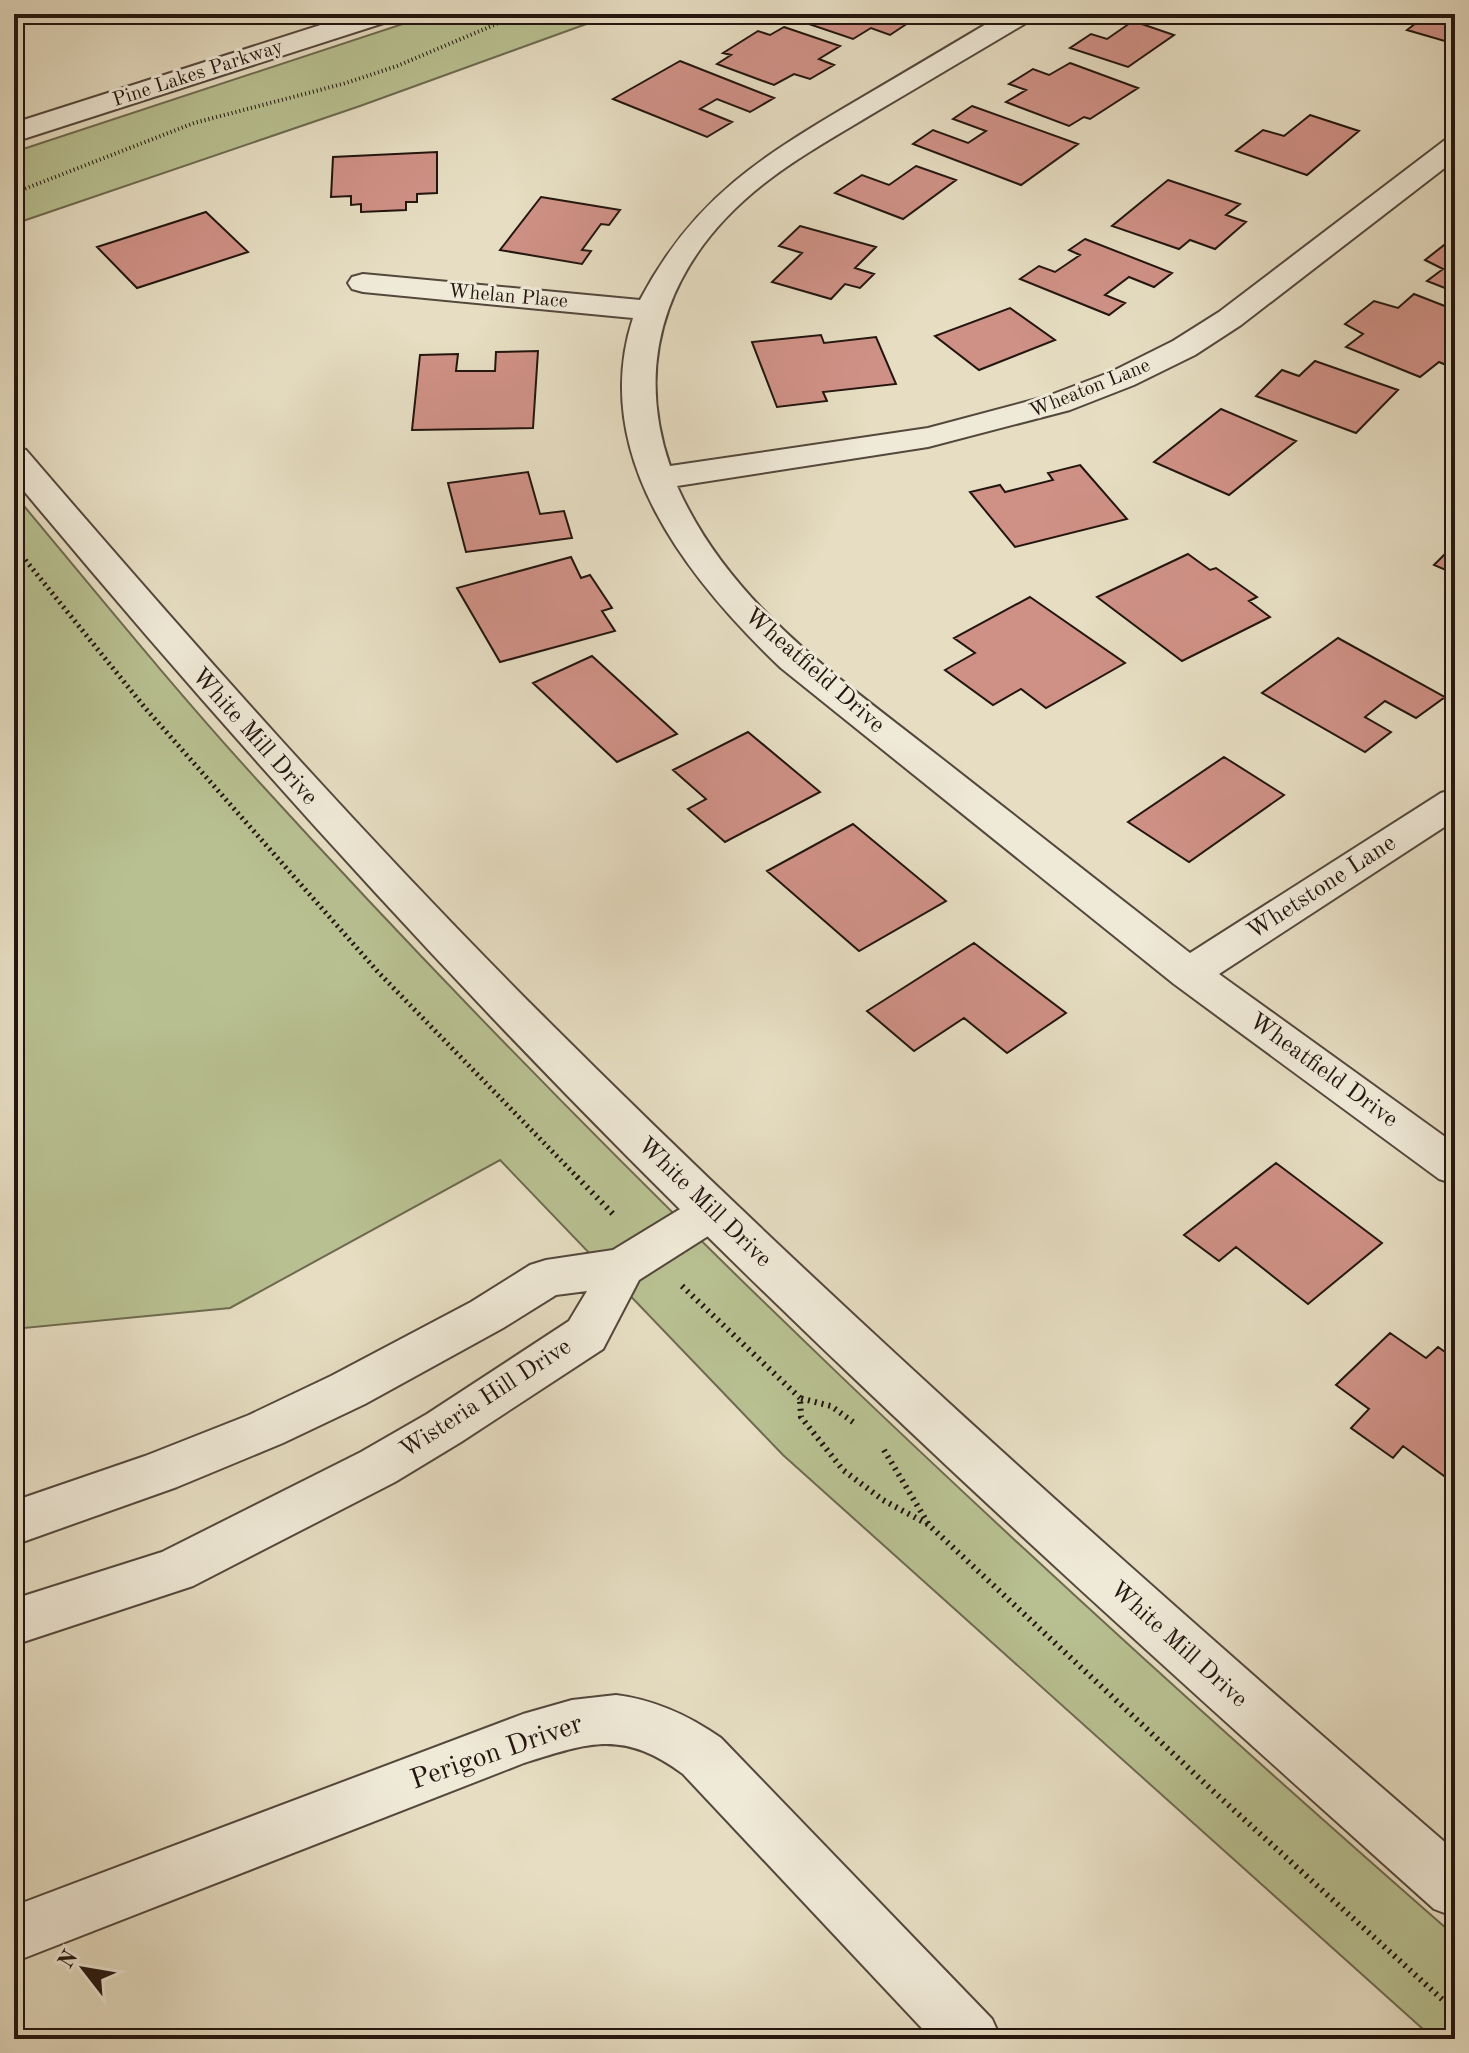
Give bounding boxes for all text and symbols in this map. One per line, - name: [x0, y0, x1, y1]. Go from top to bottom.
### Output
- street label: Pine Lakes Parkway: [110, 37, 286, 111]
- street label: Whelan Place: [447, 282, 569, 312]
- street label: Wheaton Lane: [1027, 356, 1153, 422]
- street label: Wheatfield Drive: [739, 604, 889, 738]
- street label: White Mill Drive: [186, 664, 322, 810]
- street label: Whetstone Lane: [1244, 831, 1400, 945]
- street label: Wheatfield Drive: [1244, 1009, 1402, 1133]
- street label: White Mill Drive: [633, 1133, 775, 1273]
- street label: Wisteria Hill Drive: [396, 1335, 576, 1463]
- street label: White Mill Drive: [1105, 1577, 1251, 1713]
- street label: Perigon Driver: [407, 1710, 587, 1796]
- north arrow: [44, 1929, 124, 2009]
- text: N: [55, 1947, 82, 1973]

